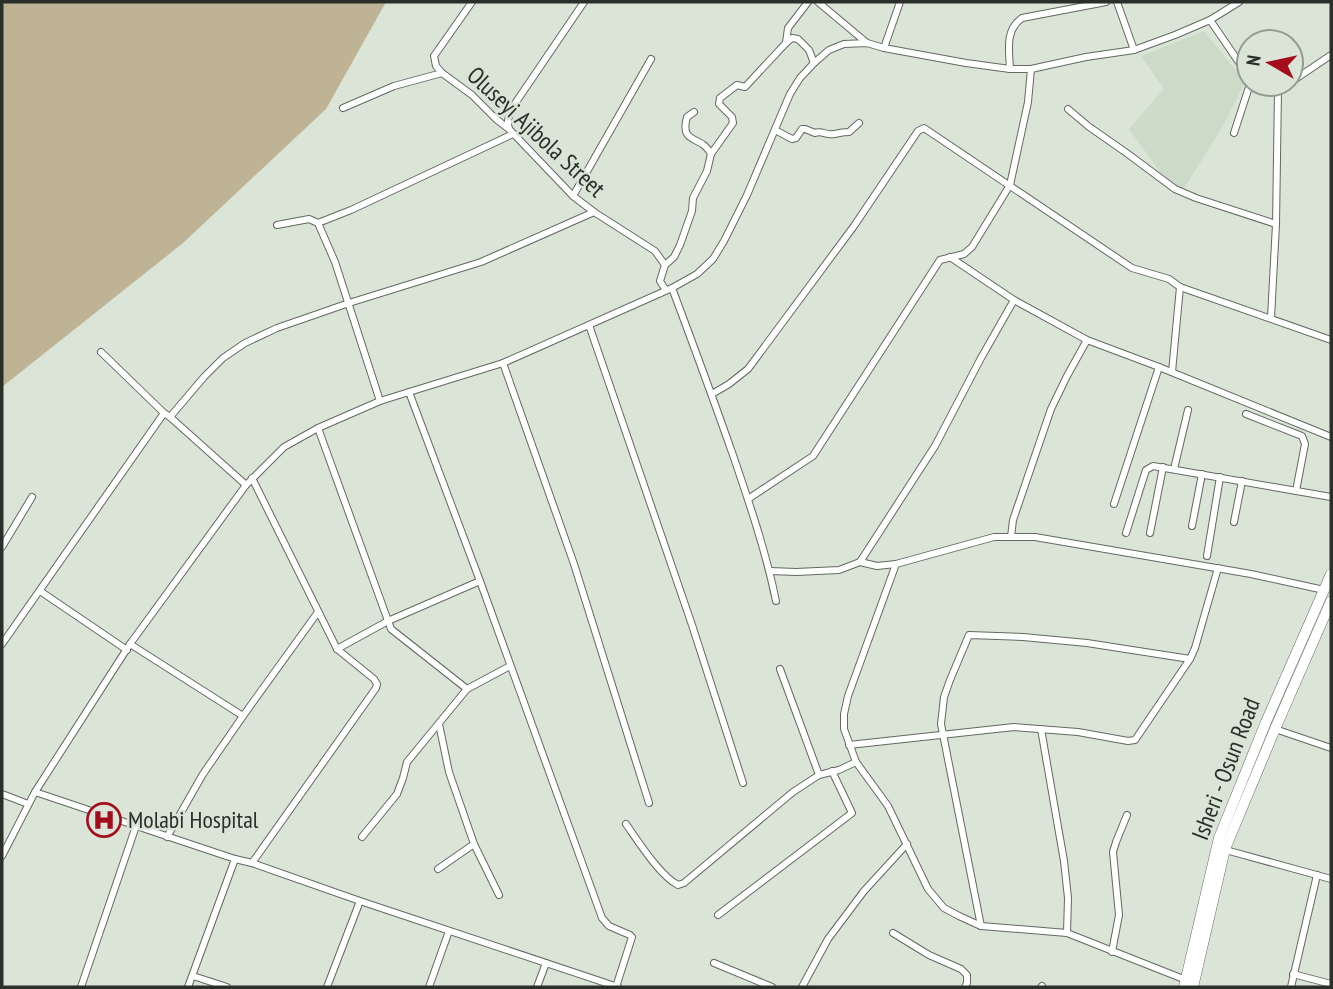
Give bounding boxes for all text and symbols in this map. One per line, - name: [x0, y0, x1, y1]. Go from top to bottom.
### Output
- north arrow: [1235, 28, 1305, 98]
- text: N: [1241, 53, 1266, 67]
- street label: Oluseyi Ajibola Street: [461, 60, 612, 204]
- street label: Isheri - Osun Road: [1184, 693, 1267, 844]
- hospital icon: Molabi Hospital: [85, 801, 123, 839]
- place label: Molabi Hospital: [128, 804, 259, 835]

